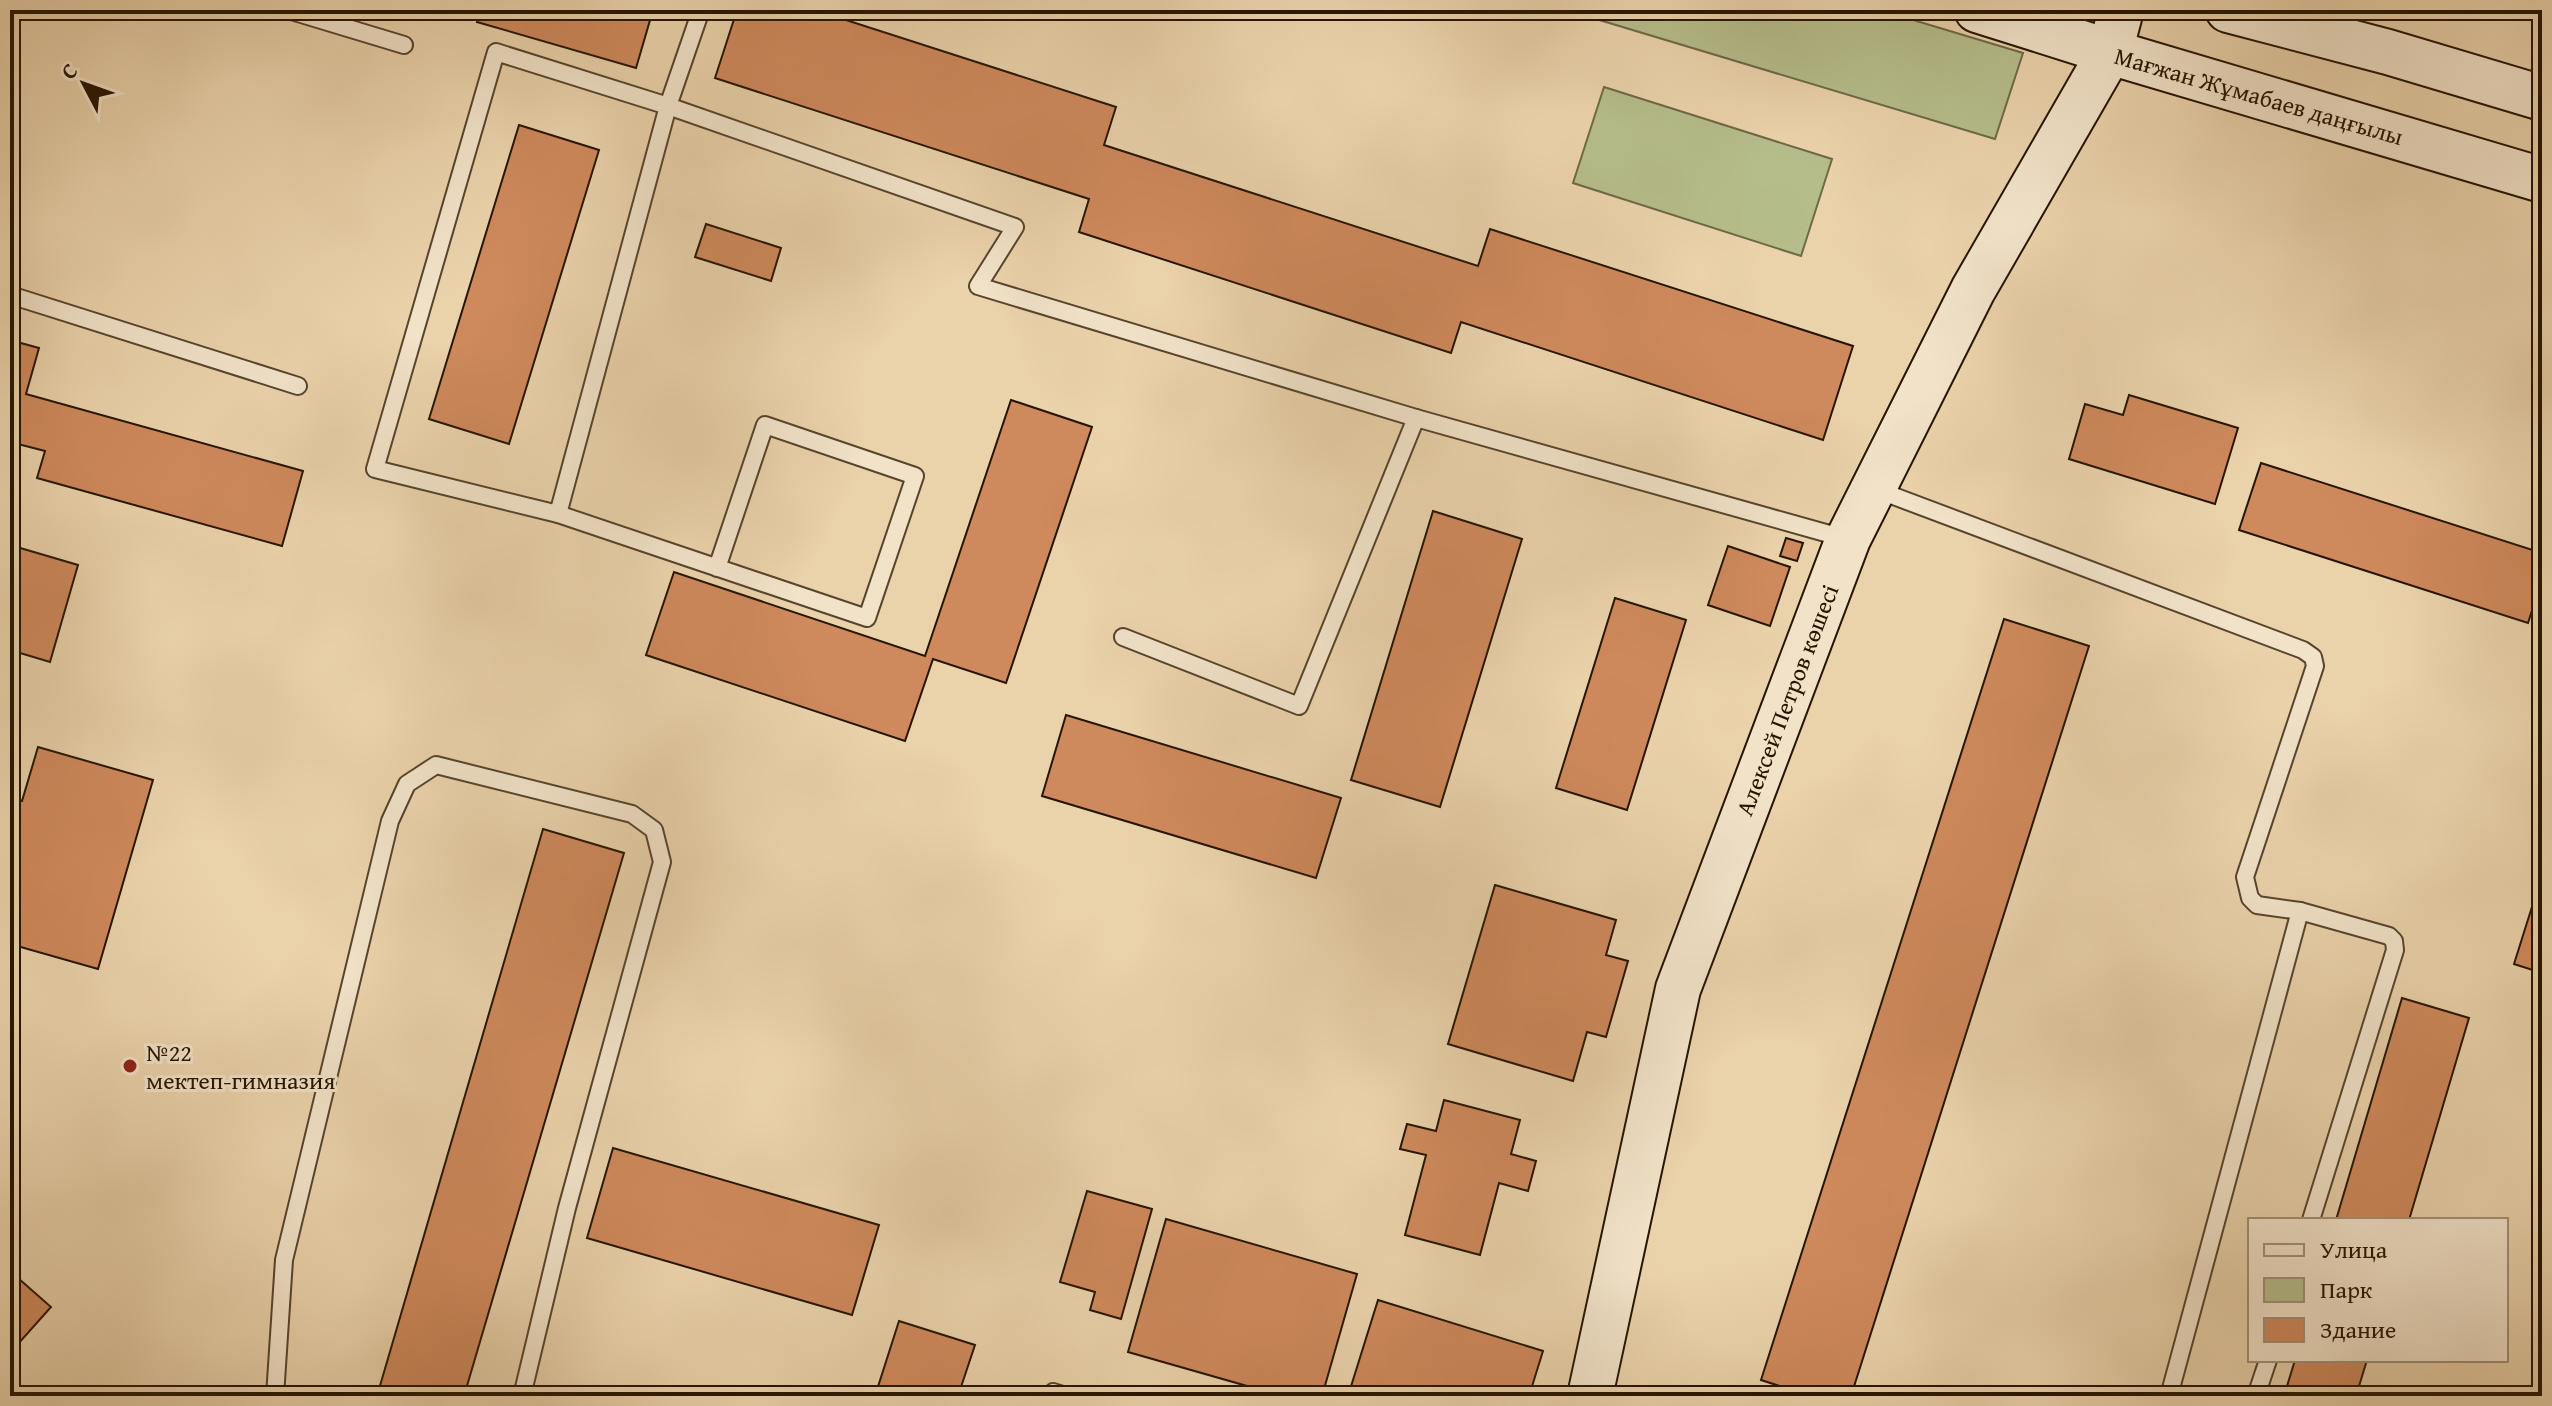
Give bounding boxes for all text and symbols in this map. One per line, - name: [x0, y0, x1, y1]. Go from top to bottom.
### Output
- street label: Мағжан Жұмабаев даңғылы: [2111, 38, 2408, 154]
- north arrow: [44, 44, 124, 124]
- text: С: [53, 56, 85, 86]
- street label: Алексей Петров көшесі: [1727, 579, 1847, 821]
- place label: №22 мектеп-гимназия: [146, 1035, 335, 1098]
- marker: №22 мектеп-гимназия: [121, 1057, 139, 1075]
- legend: [2248, 1218, 2508, 1362]
- text: Улица: [2320, 1232, 2388, 1267]
- text: Парк: [2320, 1272, 2373, 1307]
- text: Здание: [2320, 1312, 2396, 1347]

